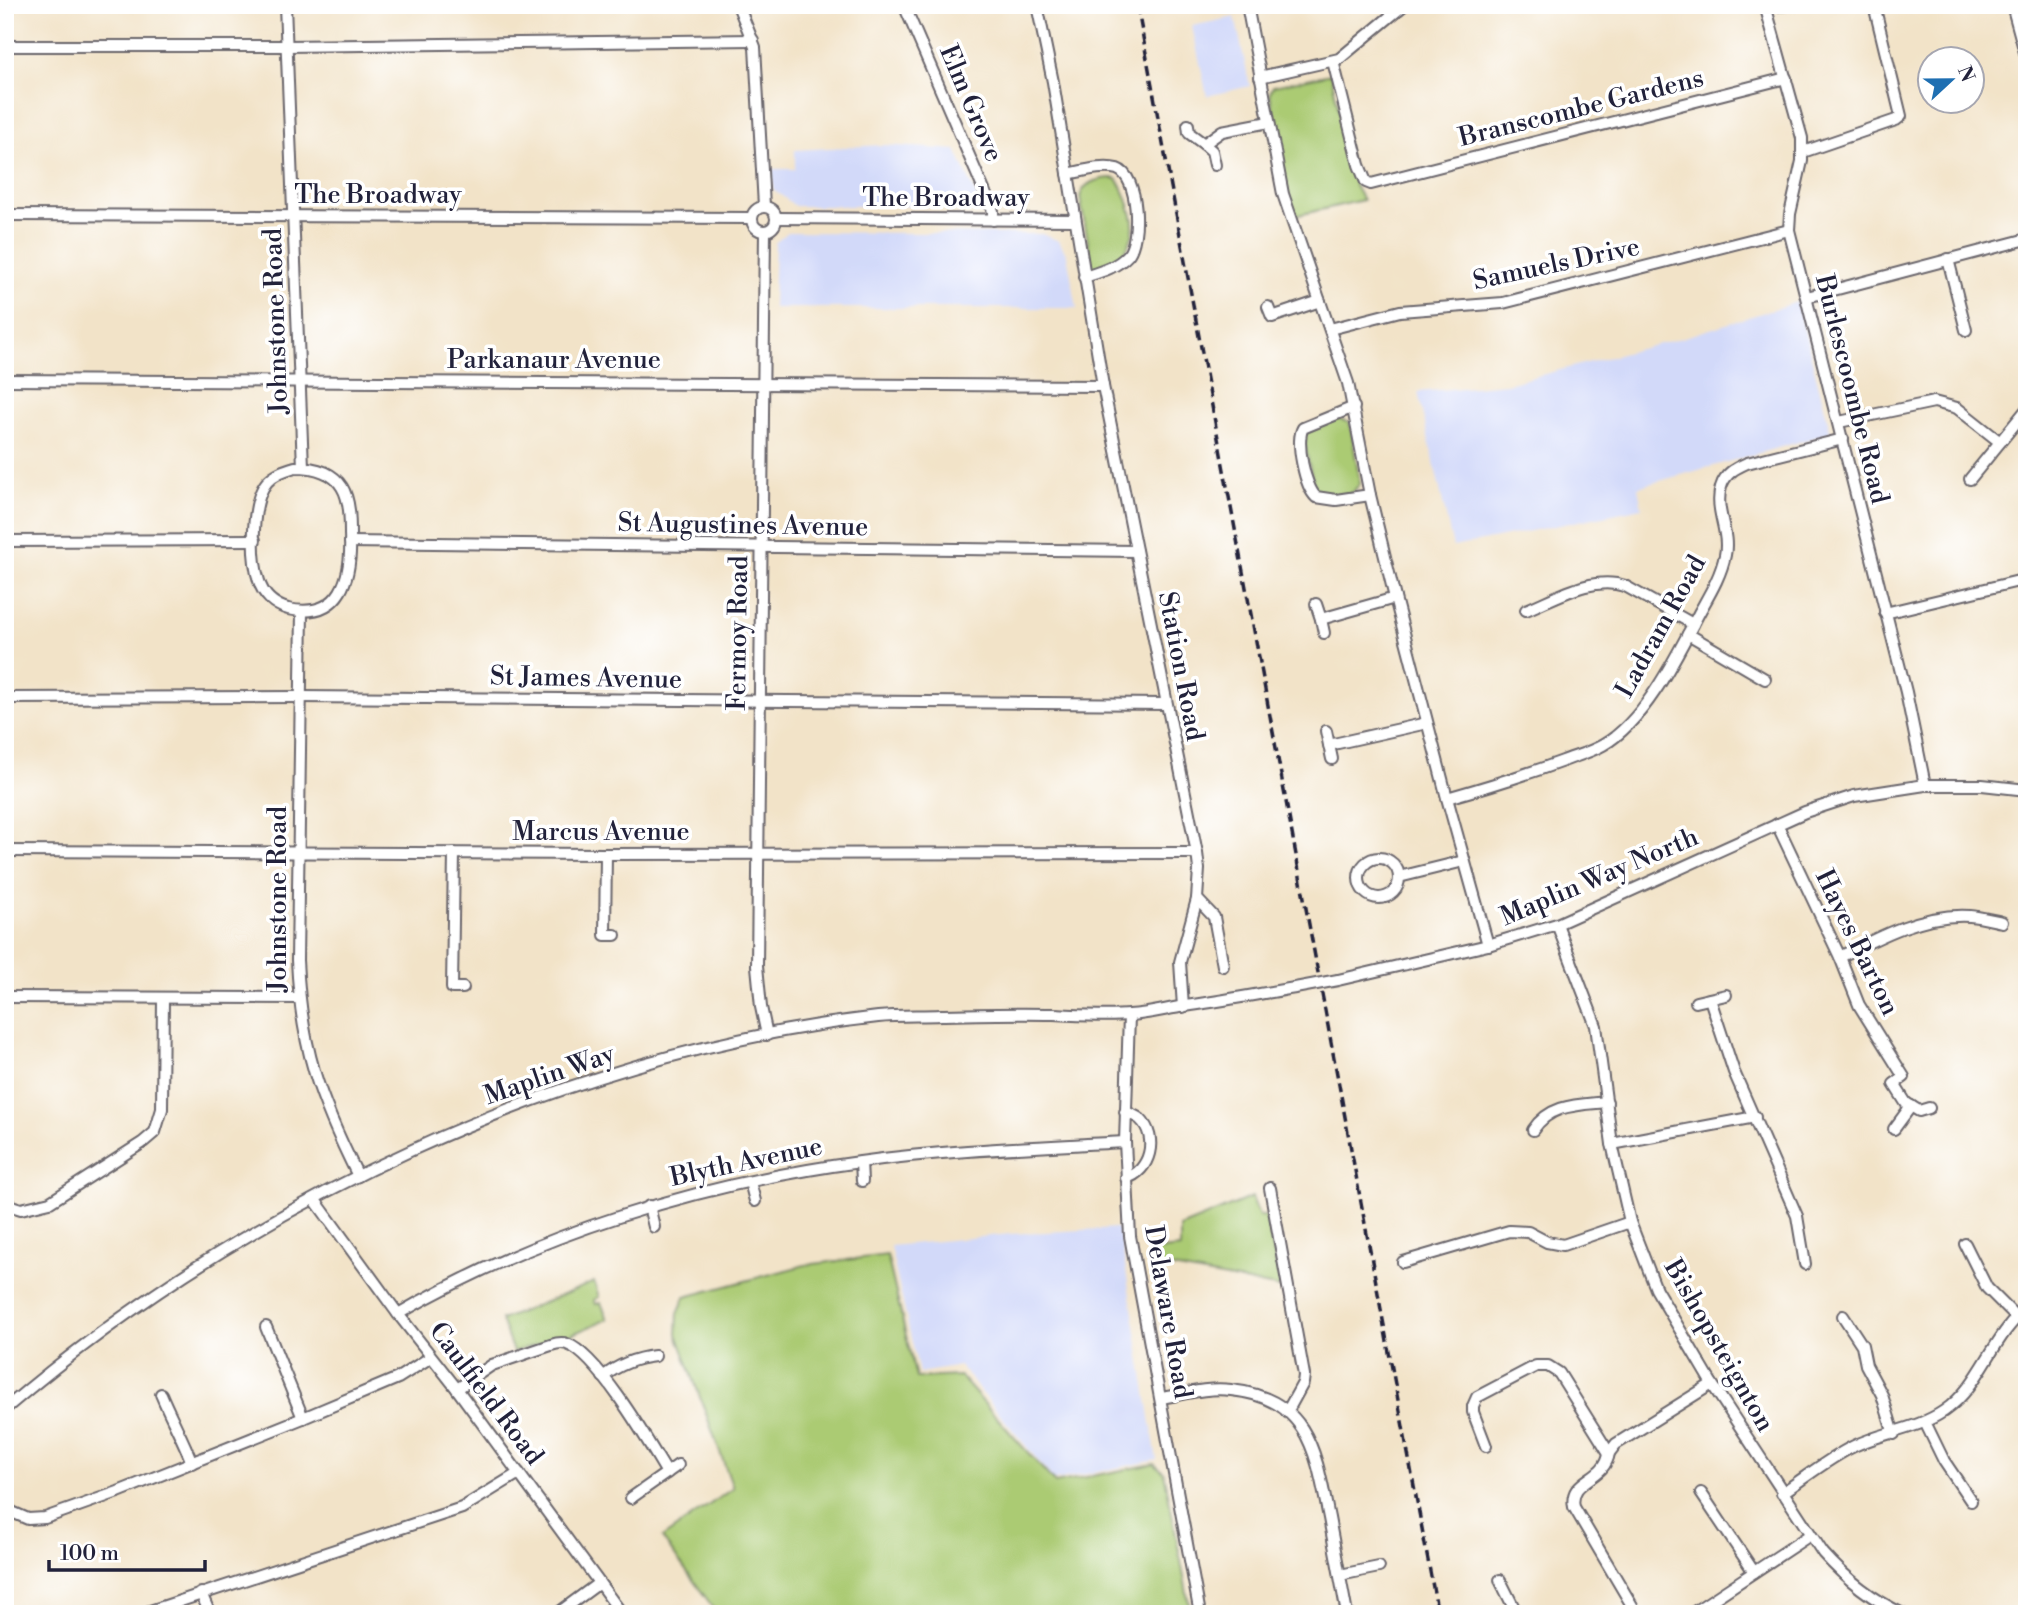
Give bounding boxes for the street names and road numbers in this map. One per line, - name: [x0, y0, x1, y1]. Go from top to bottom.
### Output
- street label: Elm Grove: [932, 40, 1010, 167]
- street label: Branscombe Gardens: [1454, 62, 1707, 154]
- street label: The Broadway: [294, 179, 462, 211]
- street label: The Broadway: [862, 182, 1030, 214]
- street label: Johnstone Road: [257, 227, 295, 416]
- street label: Samuels Drive: [1470, 231, 1642, 297]
- street label: Burlescoombe Road: [1808, 270, 1896, 507]
- street label: Parkanaur Avenue: [447, 344, 661, 376]
- street label: St Augustines Avenue: [617, 507, 869, 543]
- street label: Ladram Road: [1609, 550, 1713, 703]
- street label: Fermoy Road: [721, 555, 755, 711]
- street label: Station Road: [1151, 589, 1211, 744]
- street label: St James Avenue: [490, 660, 682, 696]
- street label: Johnstone Road: [262, 806, 294, 993]
- street label: Marcus Avenue: [512, 816, 690, 848]
- street label: Maplin Way North: [1496, 821, 1703, 933]
- street label: Hayes Barton: [1808, 864, 1906, 1021]
- street label: Maplin Way: [480, 1038, 619, 1112]
- street label: Blyth Avenue: [666, 1130, 825, 1194]
- street label: Delaware Road: [1137, 1223, 1199, 1401]
- street label: Bishopsteignton: [1656, 1253, 1781, 1437]
- street label: Caulfield Road: [422, 1316, 550, 1472]

